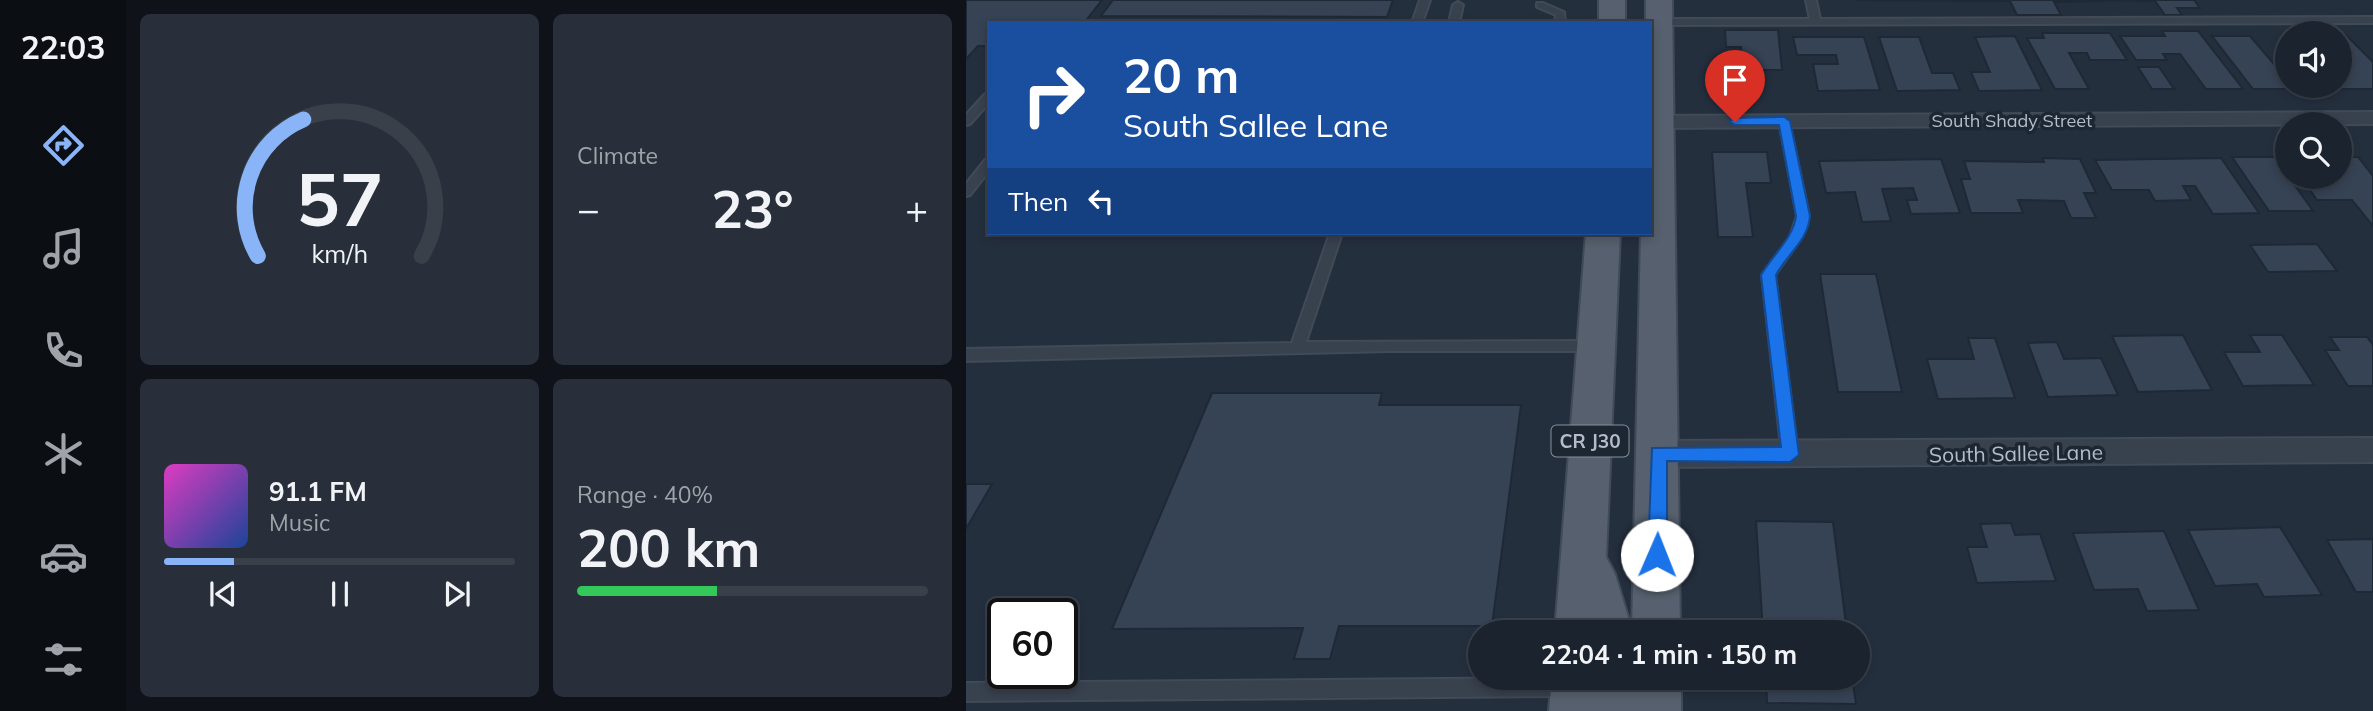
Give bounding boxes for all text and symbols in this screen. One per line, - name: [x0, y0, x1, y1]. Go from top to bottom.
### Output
- map controls: [2275, 21, 2352, 189]
- button: sound: [2275, 21, 2352, 98]
- text: 22:03: [21, 27, 105, 67]
- text: 20 m: [1123, 44, 1239, 105]
- icon: right: [1008, 49, 1099, 140]
- pin: [1705, 50, 1765, 122]
- icon: arrive: [1716, 61, 1754, 99]
- text: South Sallee Lane: [1123, 105, 1388, 145]
- street label: South Shady Street: [1932, 109, 2092, 132]
- button: search: [2275, 112, 2352, 189]
- icon: directions: [39, 121, 88, 170]
- text: Climate: [577, 141, 658, 170]
- text: 57: [296, 153, 383, 244]
- text: 23°: [711, 176, 794, 241]
- icon: left: [1082, 182, 1120, 220]
- text: −: [577, 185, 600, 233]
- text: +: [905, 185, 928, 233]
- text: Then: [1008, 185, 1068, 218]
- icon: music: [39, 224, 88, 273]
- text: km/h: [311, 237, 368, 268]
- icon: phone: [39, 326, 88, 375]
- road number: CR J30: [1552, 426, 1628, 456]
- icon: climate: [39, 429, 88, 478]
- street label: South Sallee Lane: [1929, 438, 2103, 468]
- text: 91.1 FM: [269, 475, 367, 508]
- text: Range · 40%: [577, 480, 713, 509]
- text: Music: [269, 508, 330, 537]
- text: 200 km: [577, 515, 760, 580]
- position arrow: [1620, 518, 1694, 592]
- icon: car: [39, 532, 88, 581]
- icon: previous: [204, 575, 242, 613]
- icon: pause: [321, 575, 359, 613]
- icon: next: [438, 575, 476, 613]
- speed limit sign: 60: [987, 598, 1078, 689]
- icon: filters: [39, 635, 88, 684]
- text: 22:04 · 1 min · 150 m: [1541, 638, 1797, 671]

